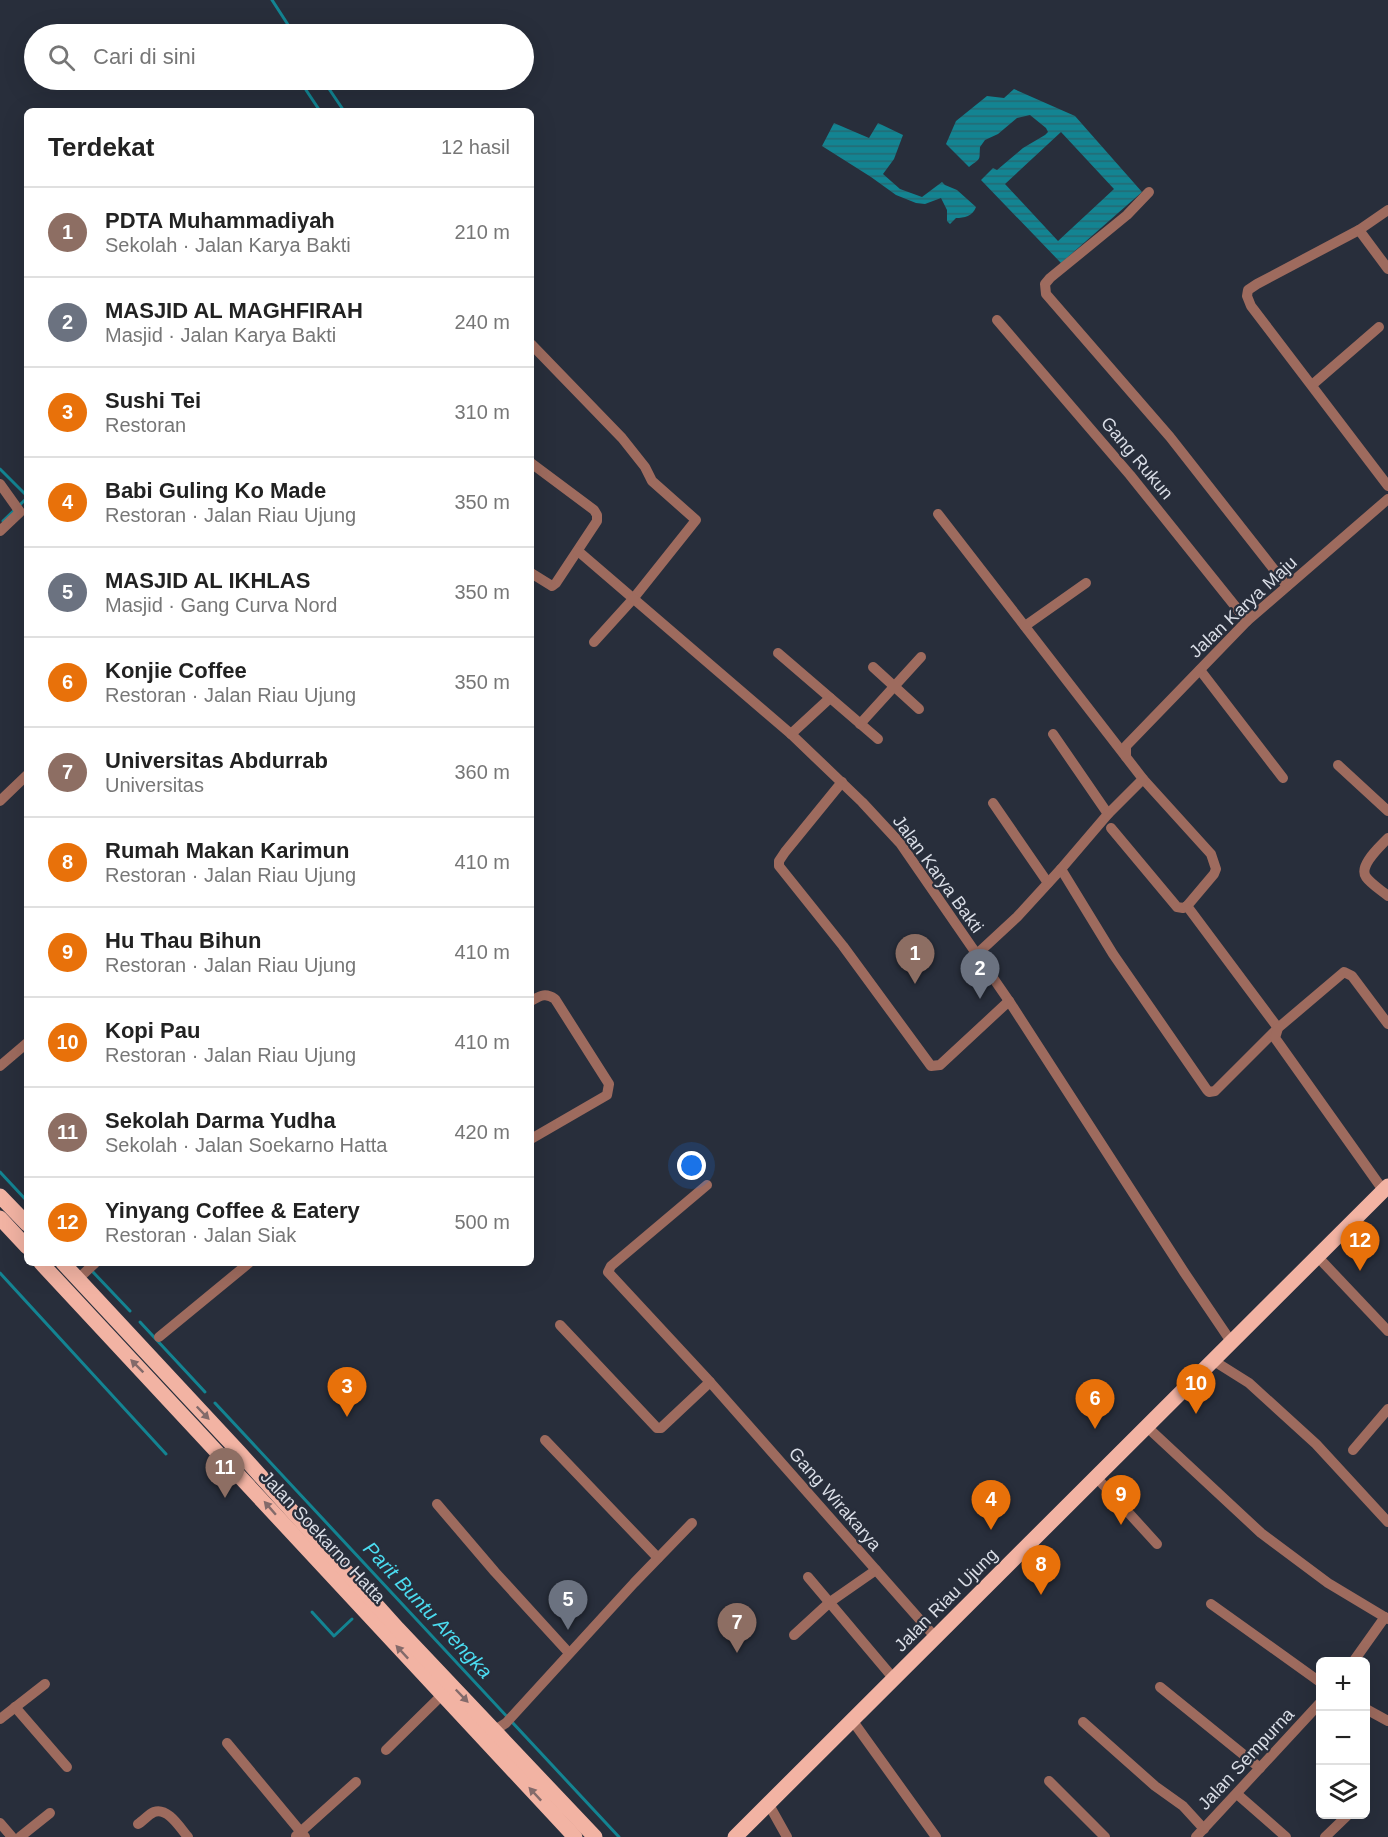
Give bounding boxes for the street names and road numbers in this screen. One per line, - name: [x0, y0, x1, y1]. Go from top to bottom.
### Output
- street label: Gang Rukun: [1097, 413, 1177, 503]
- street label: Jalan Karya Maju: [1185, 552, 1301, 662]
- street label: Jalan Karya Bakti: [889, 811, 987, 937]
- street label: Gang Wirakarya: [785, 1443, 886, 1555]
- street label: Jalan Soekarno Hatta: [257, 1467, 390, 1608]
- street label: Jalan Riau Ujung: [890, 1544, 1002, 1656]
- street label: Jalan Sempurna: [1194, 1704, 1299, 1814]

